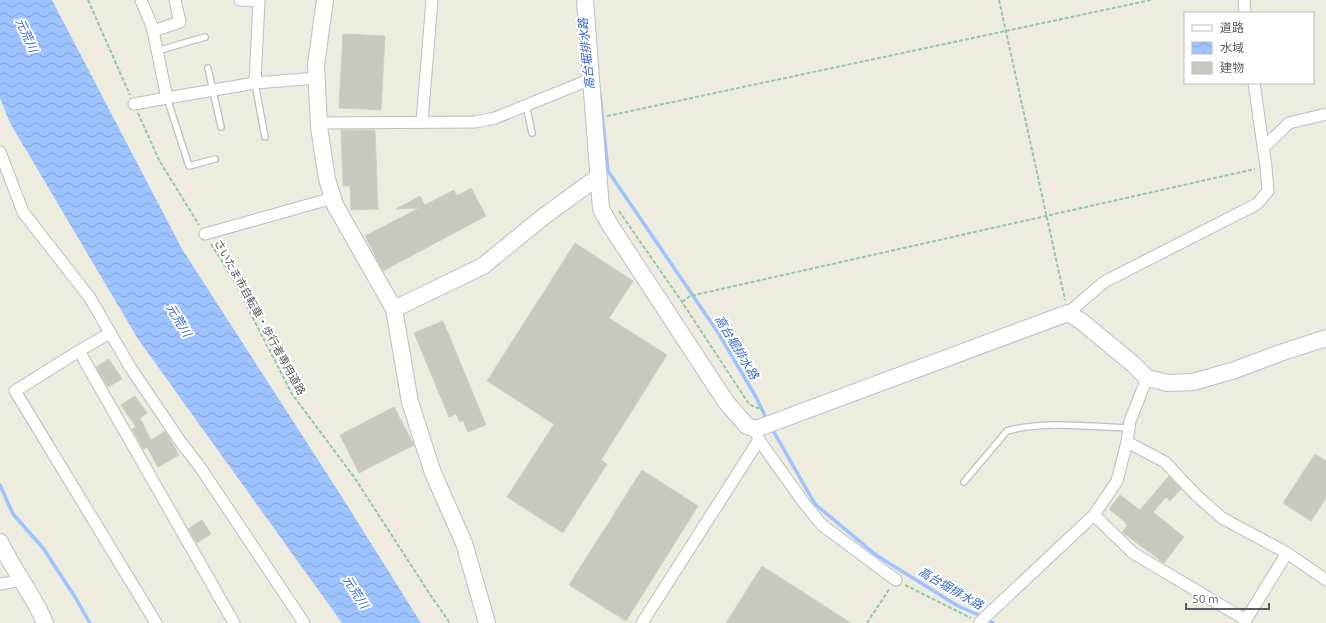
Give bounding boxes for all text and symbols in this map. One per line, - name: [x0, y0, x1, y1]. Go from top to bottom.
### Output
- legend: [1184, 12, 1314, 84]
- water label: 元荒川: [14, 16, 41, 56]
- water label: 高台堀排水路: [576, 17, 596, 90]
- text: 道路: [1220, 21, 1244, 34]
- text: 水域: [1220, 41, 1244, 54]
- text: 建物: [1220, 61, 1244, 74]
- street label: さいたま市自転車・歩行者専用道路: [212, 237, 308, 397]
- water label: 元荒川: [164, 301, 195, 340]
- water label: 高台堀排水路: [713, 313, 762, 382]
- water label: 高台堀排水路: [917, 564, 986, 612]
- water label: 元荒川: [341, 573, 372, 612]
- scale bar: [1186, 585, 1269, 611]
- text: 50 m: [1192, 592, 1219, 605]

